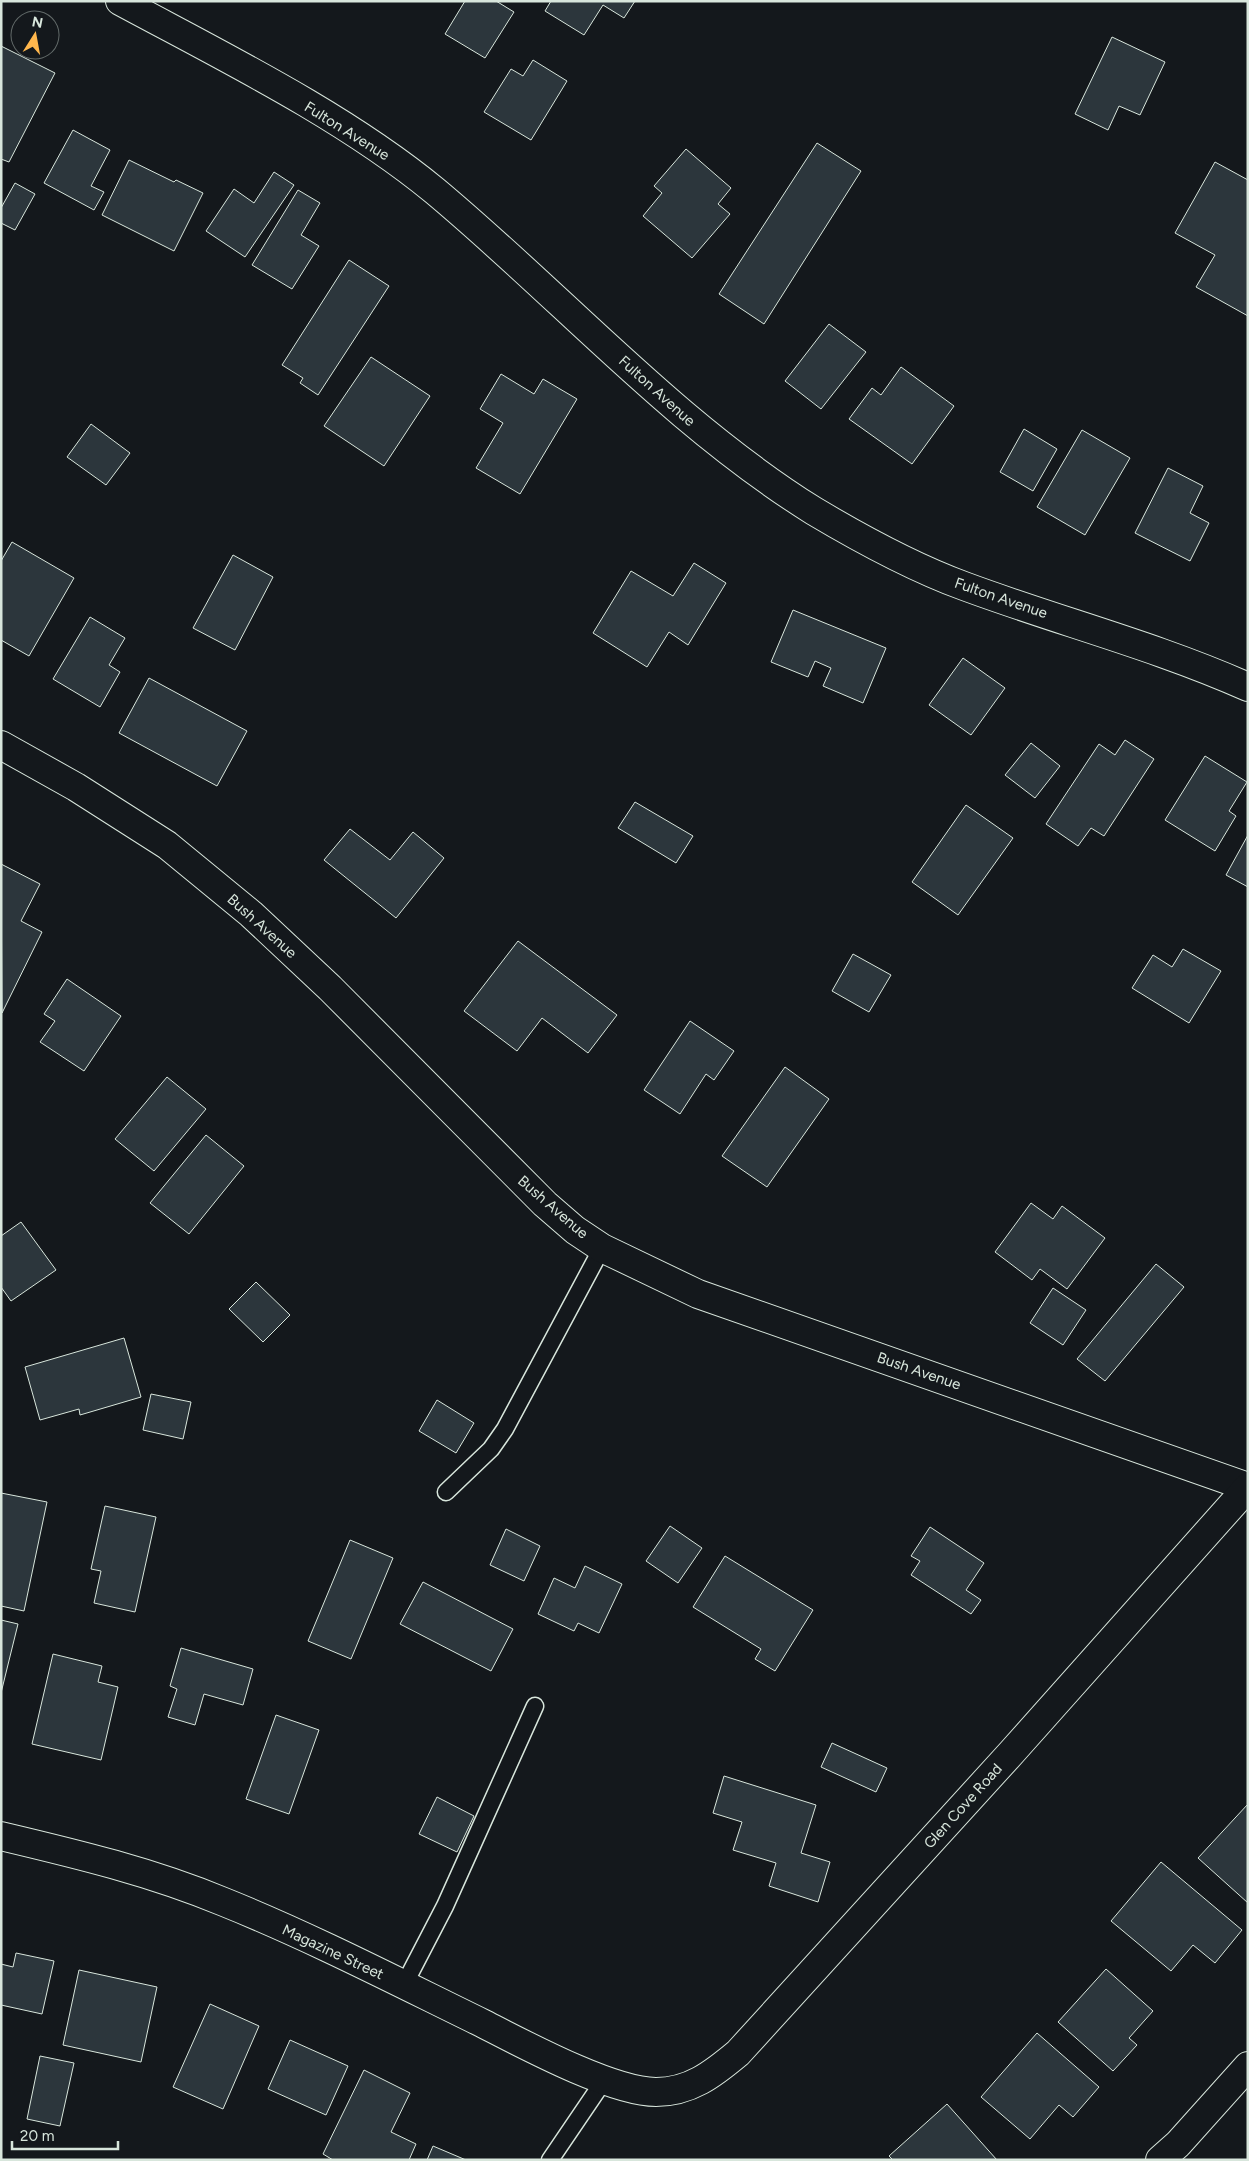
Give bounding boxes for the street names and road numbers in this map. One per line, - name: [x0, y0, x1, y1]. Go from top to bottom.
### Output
- street label: Fulton Avenue: [301, 98, 393, 164]
- street label: Fulton Avenue: [615, 352, 699, 430]
- street label: Fulton Avenue: [952, 574, 1050, 622]
- street label: Bush Avenue: [224, 890, 300, 962]
- street label: Bush Avenue: [514, 1172, 592, 1242]
- street label: Bush Avenue: [875, 1348, 963, 1394]
- street label: Glen Cove Road: [920, 1760, 1006, 1852]
- street label: Magazine Street: [279, 1921, 387, 1984]

